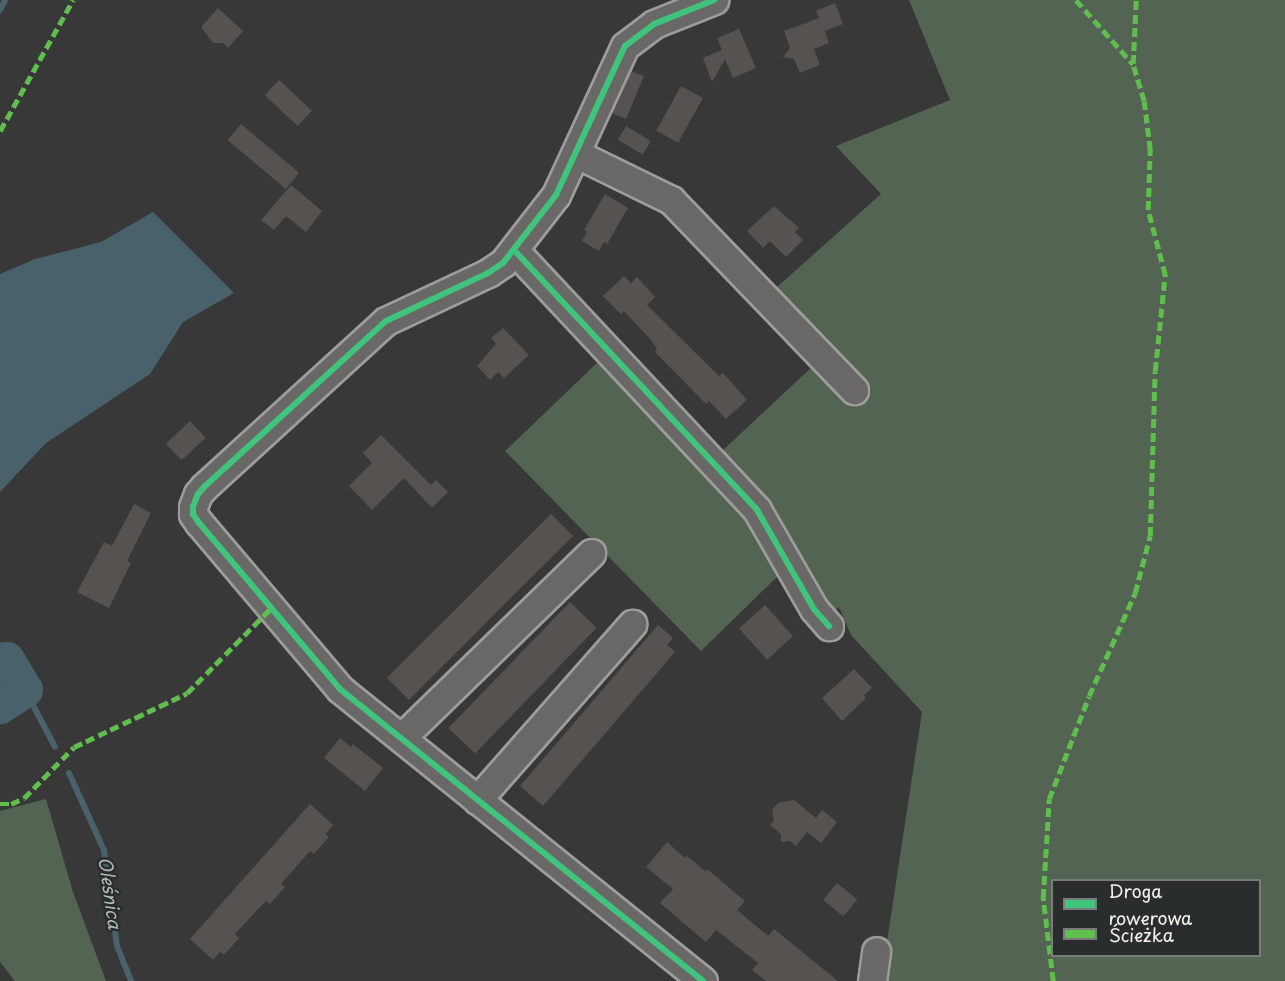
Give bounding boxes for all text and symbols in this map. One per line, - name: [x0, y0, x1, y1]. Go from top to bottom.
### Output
- water label: Oleśnica: [94, 855, 126, 931]
- text: Droga rowerowa: [1109, 877, 1192, 931]
- legend: [1051, 879, 1261, 957]
- text: Ścieżka: [1109, 921, 1174, 948]

